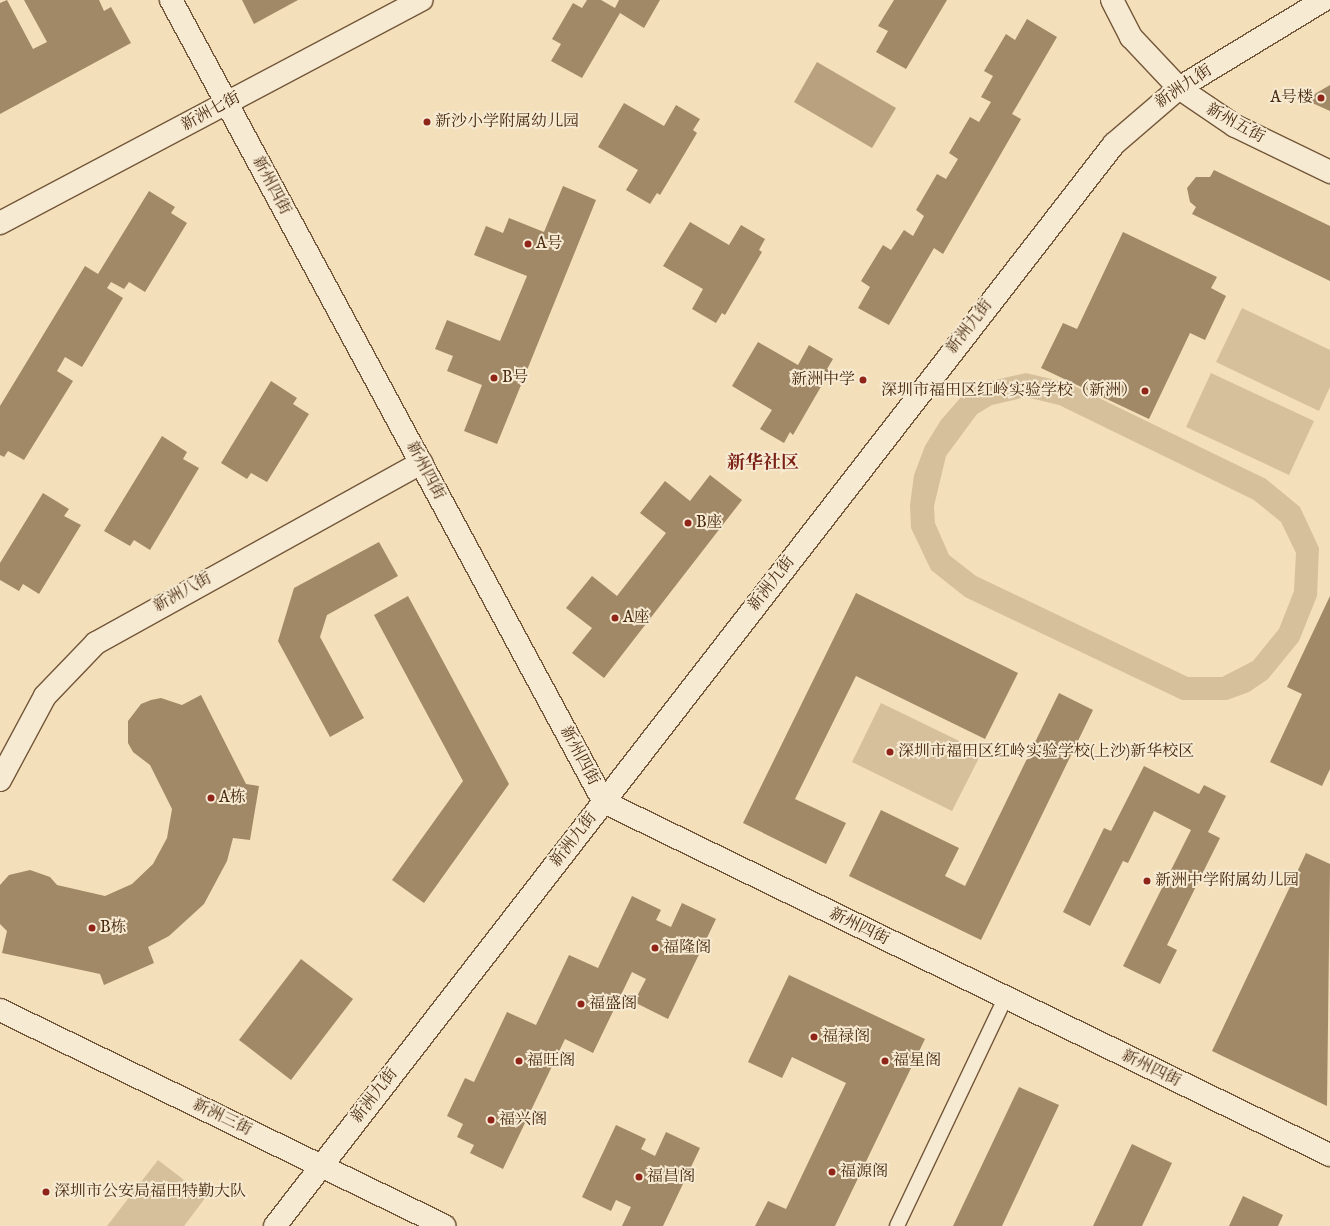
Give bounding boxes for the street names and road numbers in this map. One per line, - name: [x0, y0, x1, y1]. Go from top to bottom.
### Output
- street label: 新洲九街: [1152, 61, 1216, 113]
- street label: 新洲七街: [178, 89, 244, 135]
- street label: 新州五街: [1202, 100, 1268, 148]
- street label: 新州四街: [248, 153, 294, 219]
- street label: 新洲九街: [943, 296, 997, 358]
- street label: 新州四街: [402, 438, 448, 504]
- street label: 新洲九街: [745, 553, 799, 615]
- street label: 新洲八街: [150, 569, 216, 617]
- street label: 新州四街: [556, 723, 602, 789]
- street label: 新洲九街: [547, 809, 601, 871]
- street label: 新州四街: [826, 904, 892, 950]
- street label: 新州四街: [1118, 1046, 1184, 1092]
- street label: 新洲九街: [348, 1065, 402, 1127]
- street label: 新洲三街: [189, 1095, 255, 1141]

